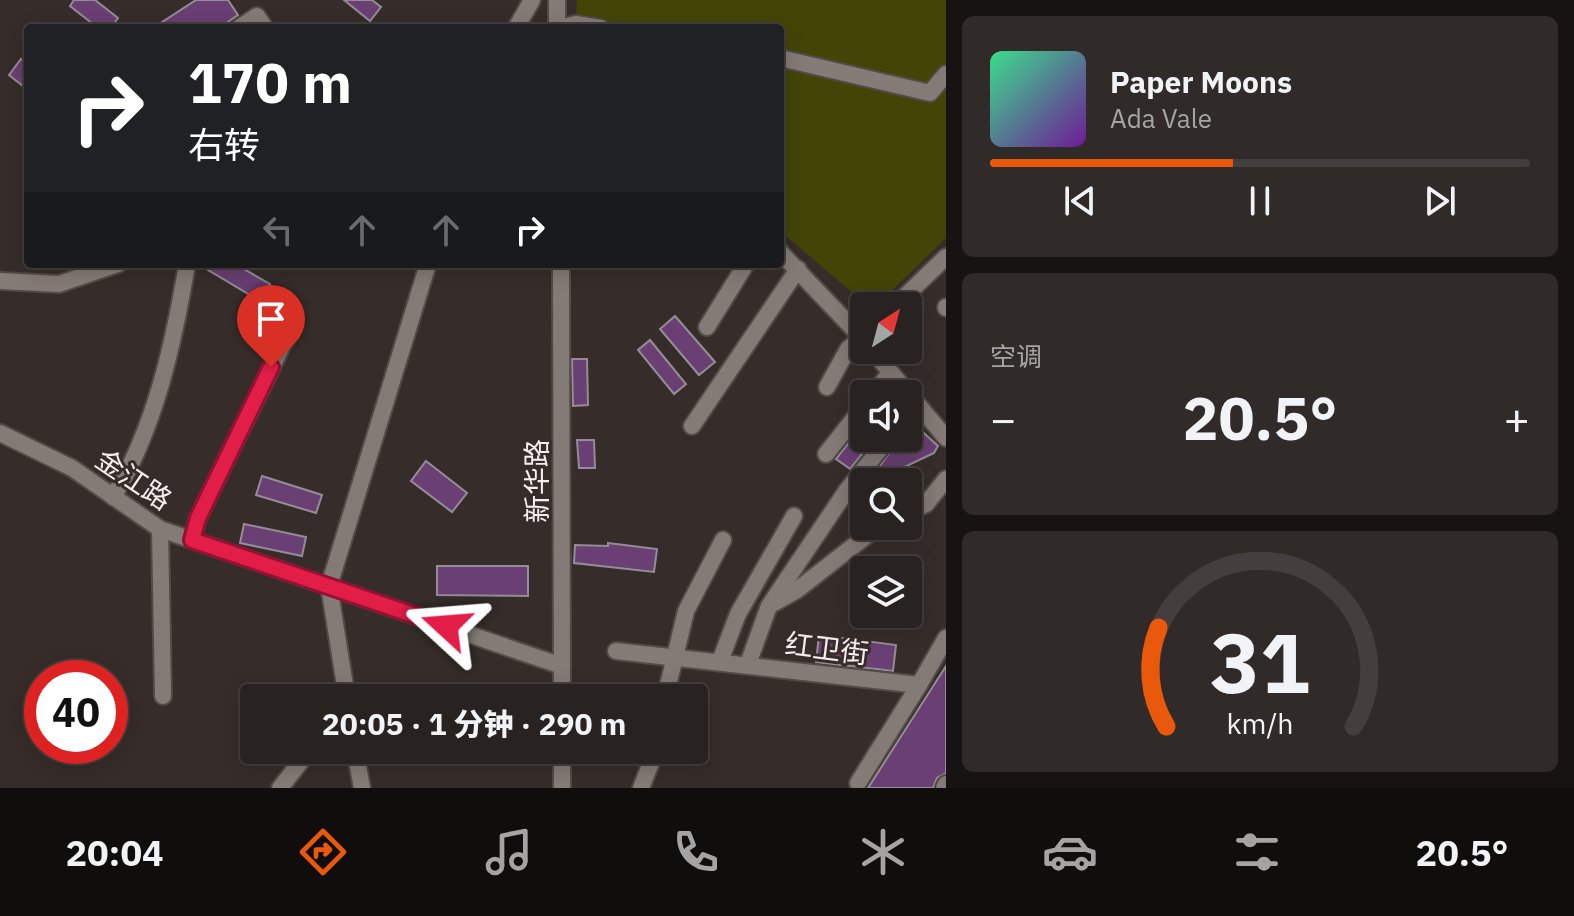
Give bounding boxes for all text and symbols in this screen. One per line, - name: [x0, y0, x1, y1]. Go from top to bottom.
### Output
- text: 170 m: [188, 46, 352, 118]
- icon: right: [56, 56, 160, 160]
- text: Paper Moons: [1110, 62, 1292, 101]
- text: Ada Vale: [1110, 101, 1212, 135]
- text: 右转: [188, 121, 260, 168]
- icon: previous: [1058, 179, 1102, 223]
- icon: pause: [1238, 179, 1282, 223]
- icon: next: [1418, 179, 1462, 223]
- icon: left: [256, 208, 300, 252]
- icon: ahead: [340, 208, 384, 252]
- icon: ahead: [424, 208, 468, 252]
- icon: right: [508, 208, 552, 252]
- pin: [237, 285, 305, 367]
- north arrow: [850, 292, 922, 364]
- map controls: [850, 292, 922, 628]
- icon: arrive: [249, 297, 293, 341]
- text: 空调: [990, 339, 1042, 373]
- text: 20.5°: [1183, 378, 1337, 457]
- button: sound: [850, 380, 922, 452]
- text: −: [990, 390, 1016, 447]
- text: +: [1504, 390, 1530, 447]
- street label: 新华路: [518, 439, 555, 523]
- street label: 金江路: [89, 440, 179, 518]
- button: search: [850, 468, 922, 540]
- button: layers: [850, 556, 922, 628]
- position arrow: [404, 584, 488, 668]
- text: 31: [1210, 608, 1310, 716]
- street label: 红卫街: [783, 625, 871, 671]
- speed limit sign: 40: [24, 660, 128, 764]
- text: 20:05 · 1 分钟 · 290 m: [322, 704, 626, 743]
- text: km/h: [1226, 706, 1294, 743]
- icon: directions: [295, 824, 351, 880]
- icon: music: [481, 824, 537, 880]
- icon: phone: [668, 824, 724, 880]
- icon: climate: [855, 824, 911, 880]
- icon: car: [1042, 824, 1098, 880]
- icon: filters: [1229, 824, 1285, 880]
- text: 20:04: [65, 829, 164, 876]
- text: 20.5°: [1416, 829, 1509, 876]

